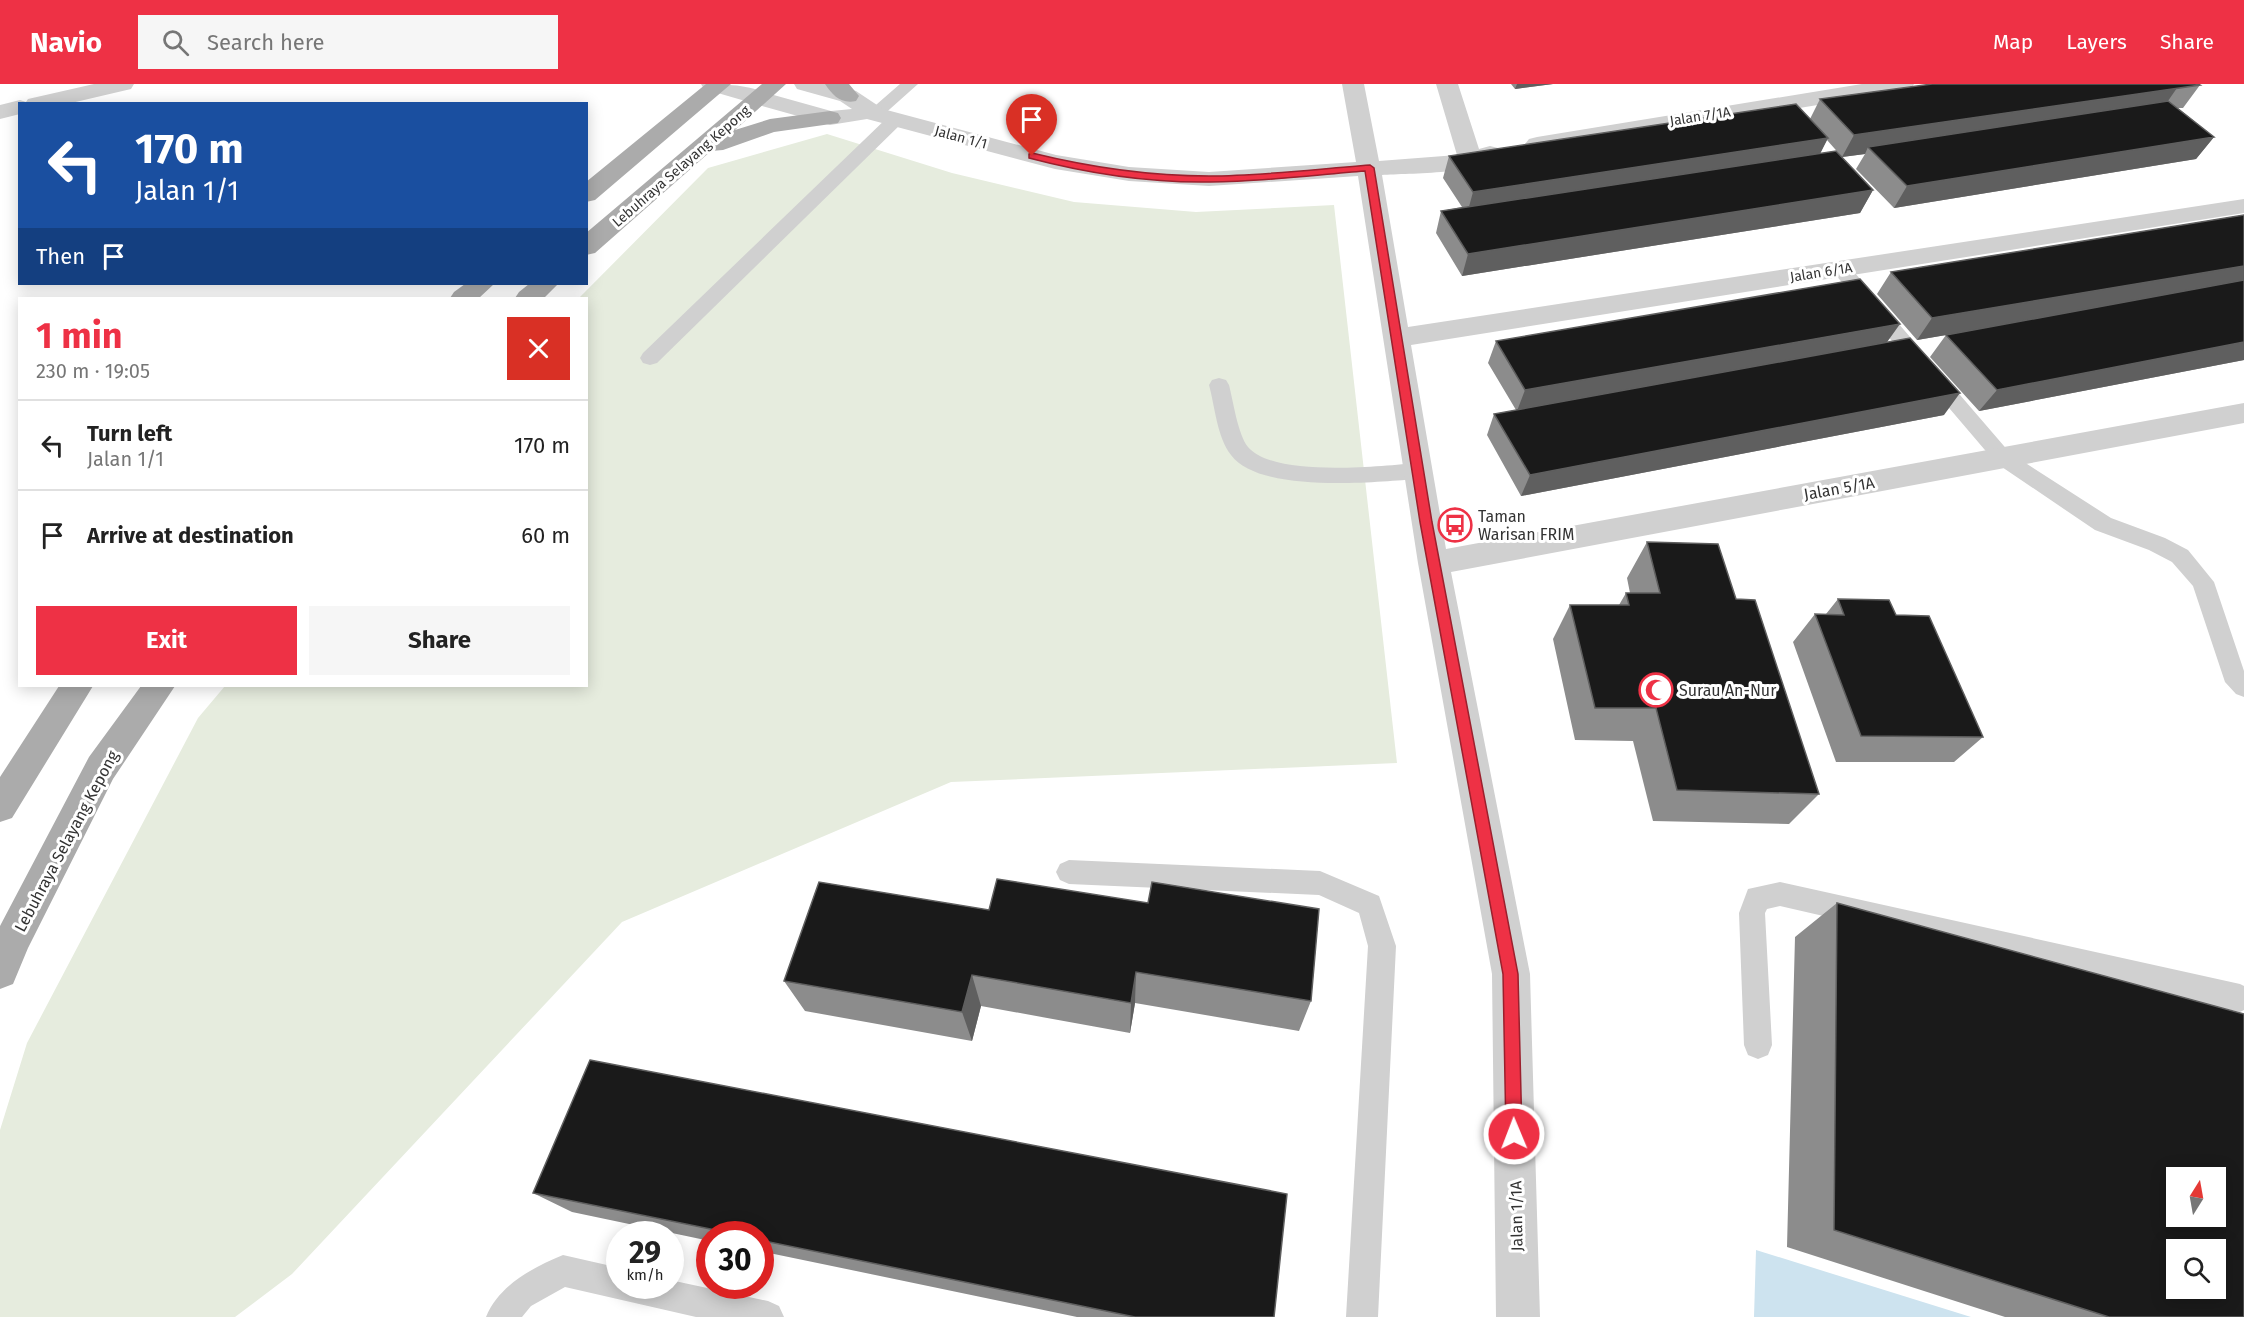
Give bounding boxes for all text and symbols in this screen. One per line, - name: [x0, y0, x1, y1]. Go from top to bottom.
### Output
- search box: [138, 15, 558, 69]
- text: Navio: [30, 26, 102, 59]
- icon: search: [159, 26, 192, 59]
- text: Search here: [207, 29, 325, 56]
- text: Map: [1993, 29, 2033, 55]
- text: Layers: [2066, 29, 2127, 55]
- text: Share: [2160, 29, 2214, 55]
- pin: [1006, 94, 1057, 156]
- street label: Lebuhraya Selayang Kepong: [609, 101, 754, 231]
- icon: arrive: [1015, 103, 1048, 136]
- street label: Jalan 7/1A: [1668, 103, 1732, 130]
- street label: Jalan 1/1: [933, 122, 989, 153]
- text: 170 m: [135, 124, 244, 174]
- icon: left: [36, 126, 114, 204]
- text: Jalan 1/1: [135, 175, 239, 207]
- icon: arrive: [97, 240, 130, 273]
- text: Then: [36, 243, 85, 270]
- street label: Jalan 6/1A: [1789, 259, 1854, 286]
- text: 1 min: [36, 314, 123, 358]
- button: close: [507, 317, 570, 380]
- text: 230 m · 19:05: [36, 359, 150, 383]
- text: Turn left: [87, 420, 172, 447]
- icon: left: [36, 429, 69, 462]
- text: 170 m: [514, 432, 570, 459]
- text: Jalan 1/1: [87, 447, 164, 471]
- street label: Jalan 5/1A: [1802, 473, 1877, 504]
- bus stop icon: Taman Warisan FRIM: [1437, 507, 1473, 543]
- place label: Taman Warisan FRIM: [1478, 507, 1574, 544]
- icon: arrive: [36, 519, 69, 552]
- text: Arrive at destination: [87, 522, 294, 549]
- text: 60 m: [521, 522, 570, 549]
- button: Exit: [36, 606, 297, 675]
- button: Share: [309, 606, 570, 675]
- mosque icon: Surau An-Nur: [1638, 672, 1674, 708]
- place label: Surau An-Nur: [1679, 681, 1777, 700]
- street label: Lebuhraya Selayang Kepong: [11, 747, 123, 935]
- position arrow: [1482, 1102, 1546, 1166]
- north arrow: [2166, 1167, 2226, 1227]
- map controls: [2166, 1167, 2226, 1299]
- street label: Jalan 1/1A: [1506, 1180, 1527, 1252]
- speed limit sign: 30: [696, 1221, 774, 1299]
- text: 29: [629, 1235, 661, 1271]
- button: search: [2166, 1239, 2226, 1299]
- text: km/h: [626, 1266, 664, 1284]

